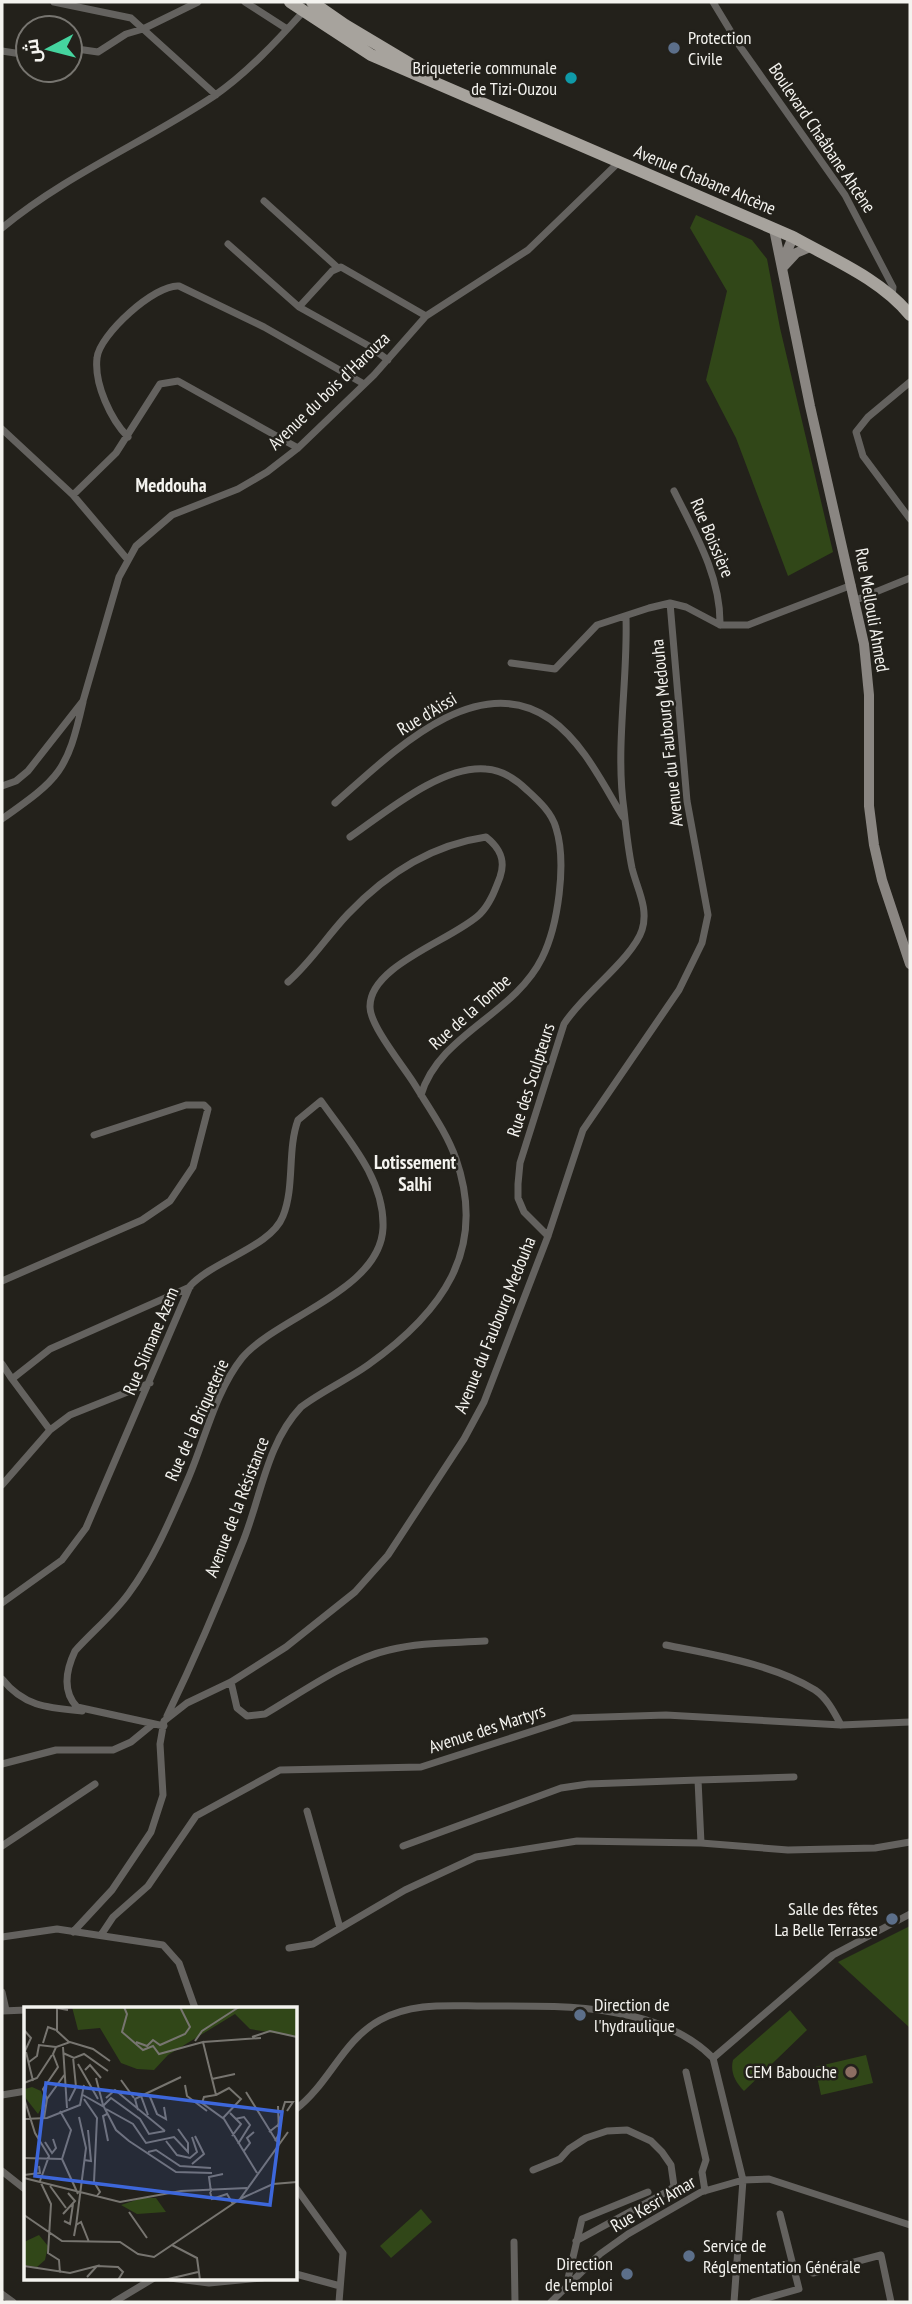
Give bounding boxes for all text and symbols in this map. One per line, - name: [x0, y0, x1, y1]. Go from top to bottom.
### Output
- north arrow: [14, 14, 84, 84]
- place label: Protection Civile: [688, 26, 751, 70]
- text: ش: [19, 38, 46, 65]
- marker: Protection Civile: [666, 40, 682, 56]
- place label: Briqueterie communale de Tizi-Ouzou: [412, 56, 557, 100]
- street label: Boulevard Chaâbane Ahcène: [764, 58, 881, 217]
- marker: Briqueterie communale de Tizi-Ouzou: [563, 70, 579, 86]
- street label: Avenue Chabane Ahcène: [631, 139, 780, 220]
- street label: Avenue du bois d'Harouza: [263, 327, 394, 455]
- district label: Meddouha: [136, 473, 207, 497]
- street label: Rue Boissière: [686, 495, 739, 581]
- street label: Rue Mellouli Ahmed: [850, 546, 895, 674]
- street label: Avenue du Faubourg Medouha: [645, 638, 688, 828]
- street label: Rue d'Aissi: [393, 687, 461, 740]
- street label: Rue de la Tombe: [424, 969, 515, 1054]
- street label: Rue des Sculpteurs: [501, 1020, 560, 1139]
- district label: Lotissement Salhi: [374, 1150, 456, 1196]
- street label: Avenue du Faubourg Medouha: [449, 1233, 541, 1417]
- street label: Rue Slimane Azem: [118, 1284, 184, 1398]
- street label: Rue de la Briqueterie: [159, 1355, 234, 1484]
- street label: Avenue de la Résistance: [199, 1433, 274, 1580]
- street label: Avenue des Martyrs: [426, 1699, 548, 1758]
- place label: Salle des fêtes La Belle Terrasse: [774, 1897, 878, 1941]
- marker: Salle des fêtes La Belle Terrasse: [884, 1911, 900, 1927]
- place label: Direction de l'hydraulique: [594, 1993, 675, 2037]
- inset map: [24, 2007, 298, 2280]
- marker: Direction de l'hydraulique: [572, 2007, 588, 2023]
- place label: CEM Babouche: [745, 2060, 837, 2083]
- marker: CEM Babouche: [843, 2064, 859, 2080]
- street label: Rue Kesri Amar: [606, 2170, 699, 2237]
- place label: Service de Réglementation Générale: [703, 2234, 861, 2278]
- marker: Service de Réglementation Générale: [681, 2248, 697, 2264]
- place label: Direction de l'emploi: [545, 2252, 613, 2296]
- marker: Direction de l'emploi: [619, 2266, 635, 2282]

